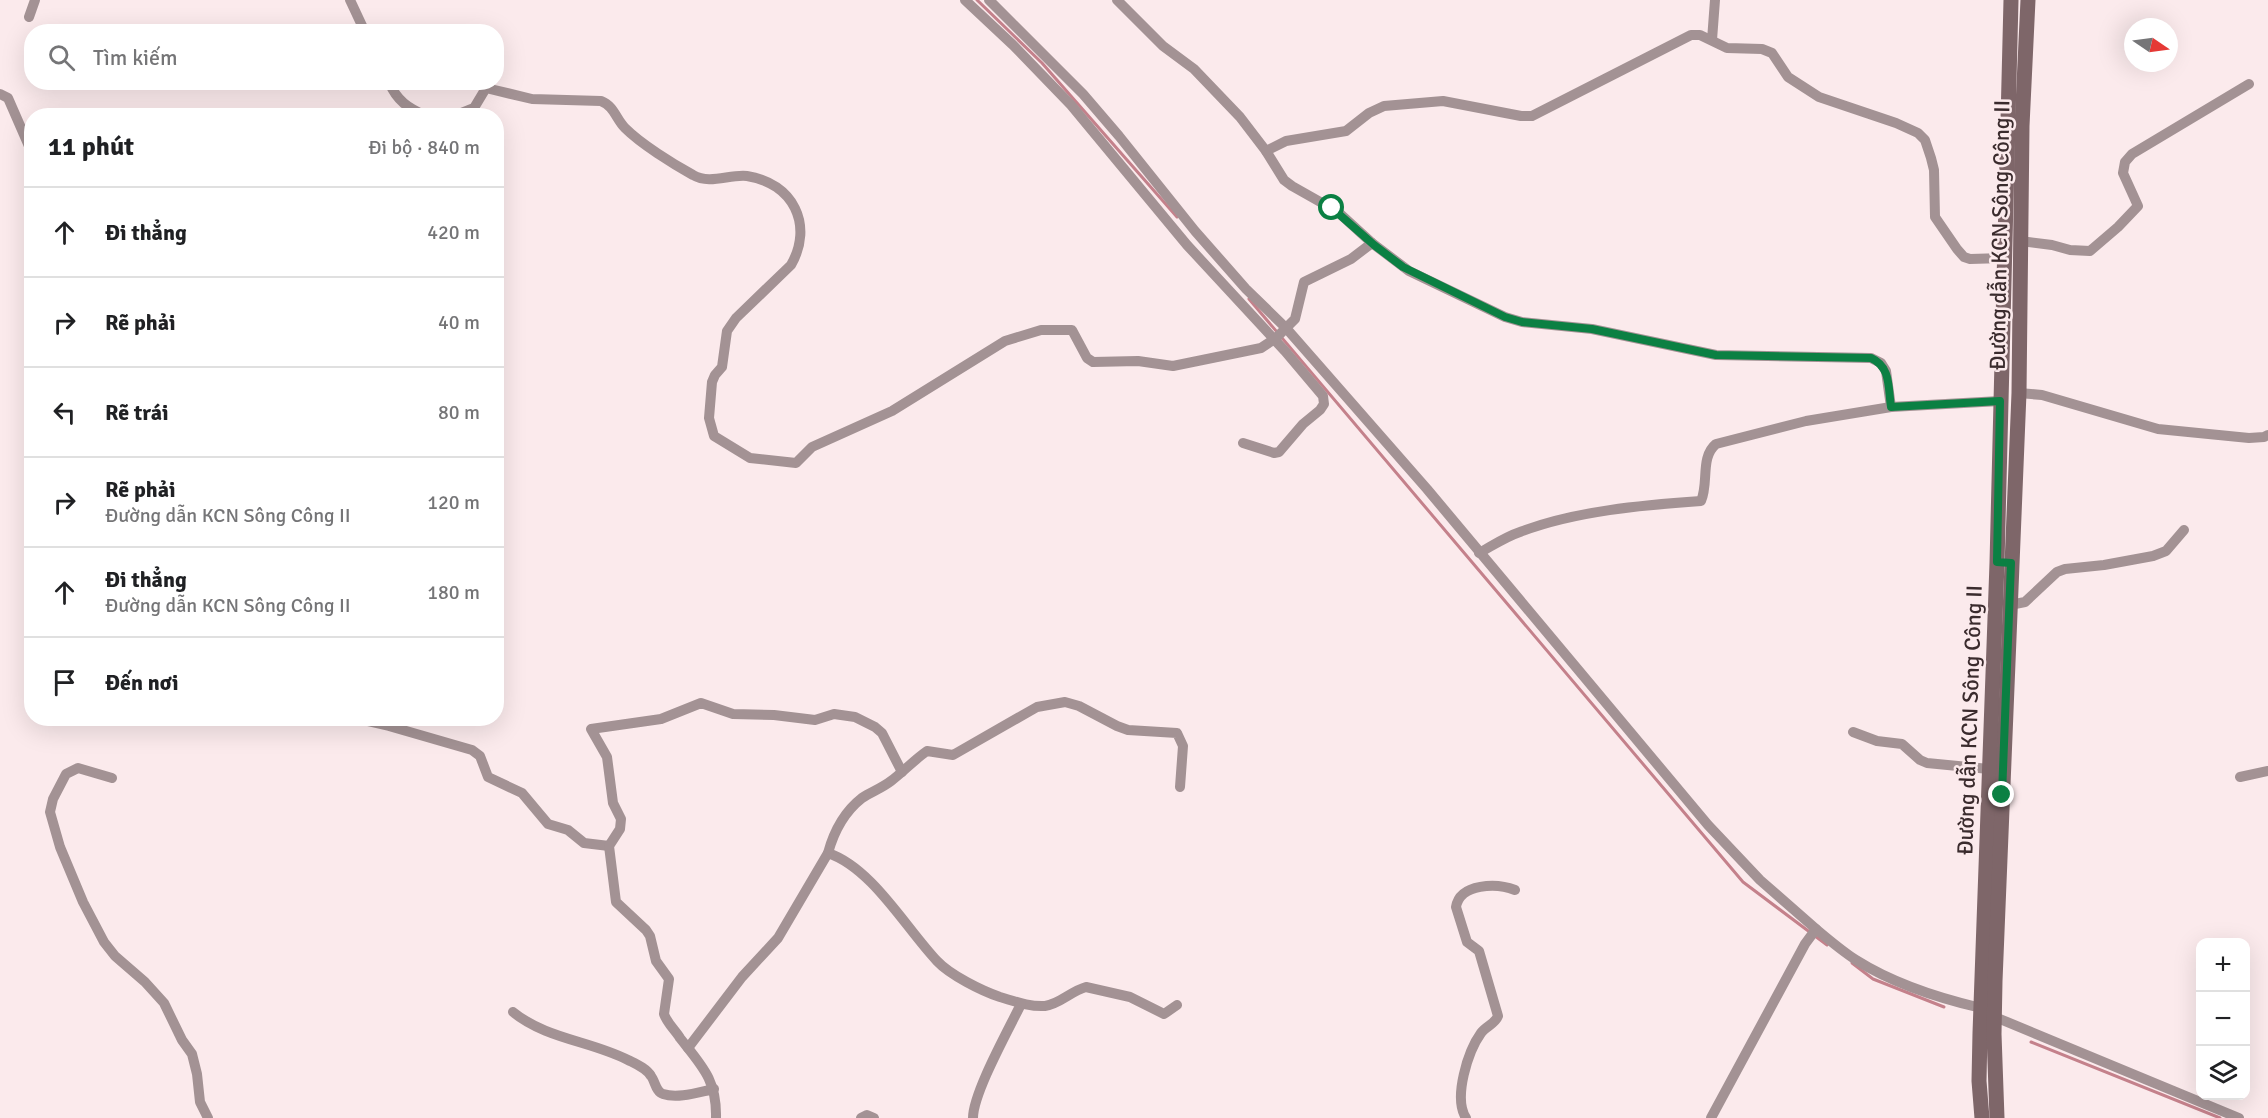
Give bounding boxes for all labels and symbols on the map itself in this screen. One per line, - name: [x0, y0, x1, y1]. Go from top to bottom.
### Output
- north arrow: [2124, 18, 2178, 72]
- street label: Đường dẫn KCN Sông Công II: [1984, 100, 2015, 370]
- route start: [1318, 194, 1344, 220]
- street label: Đường dẫn KCN Sông Công II: [1951, 584, 1988, 856]
- route end: [1988, 781, 2014, 807]

